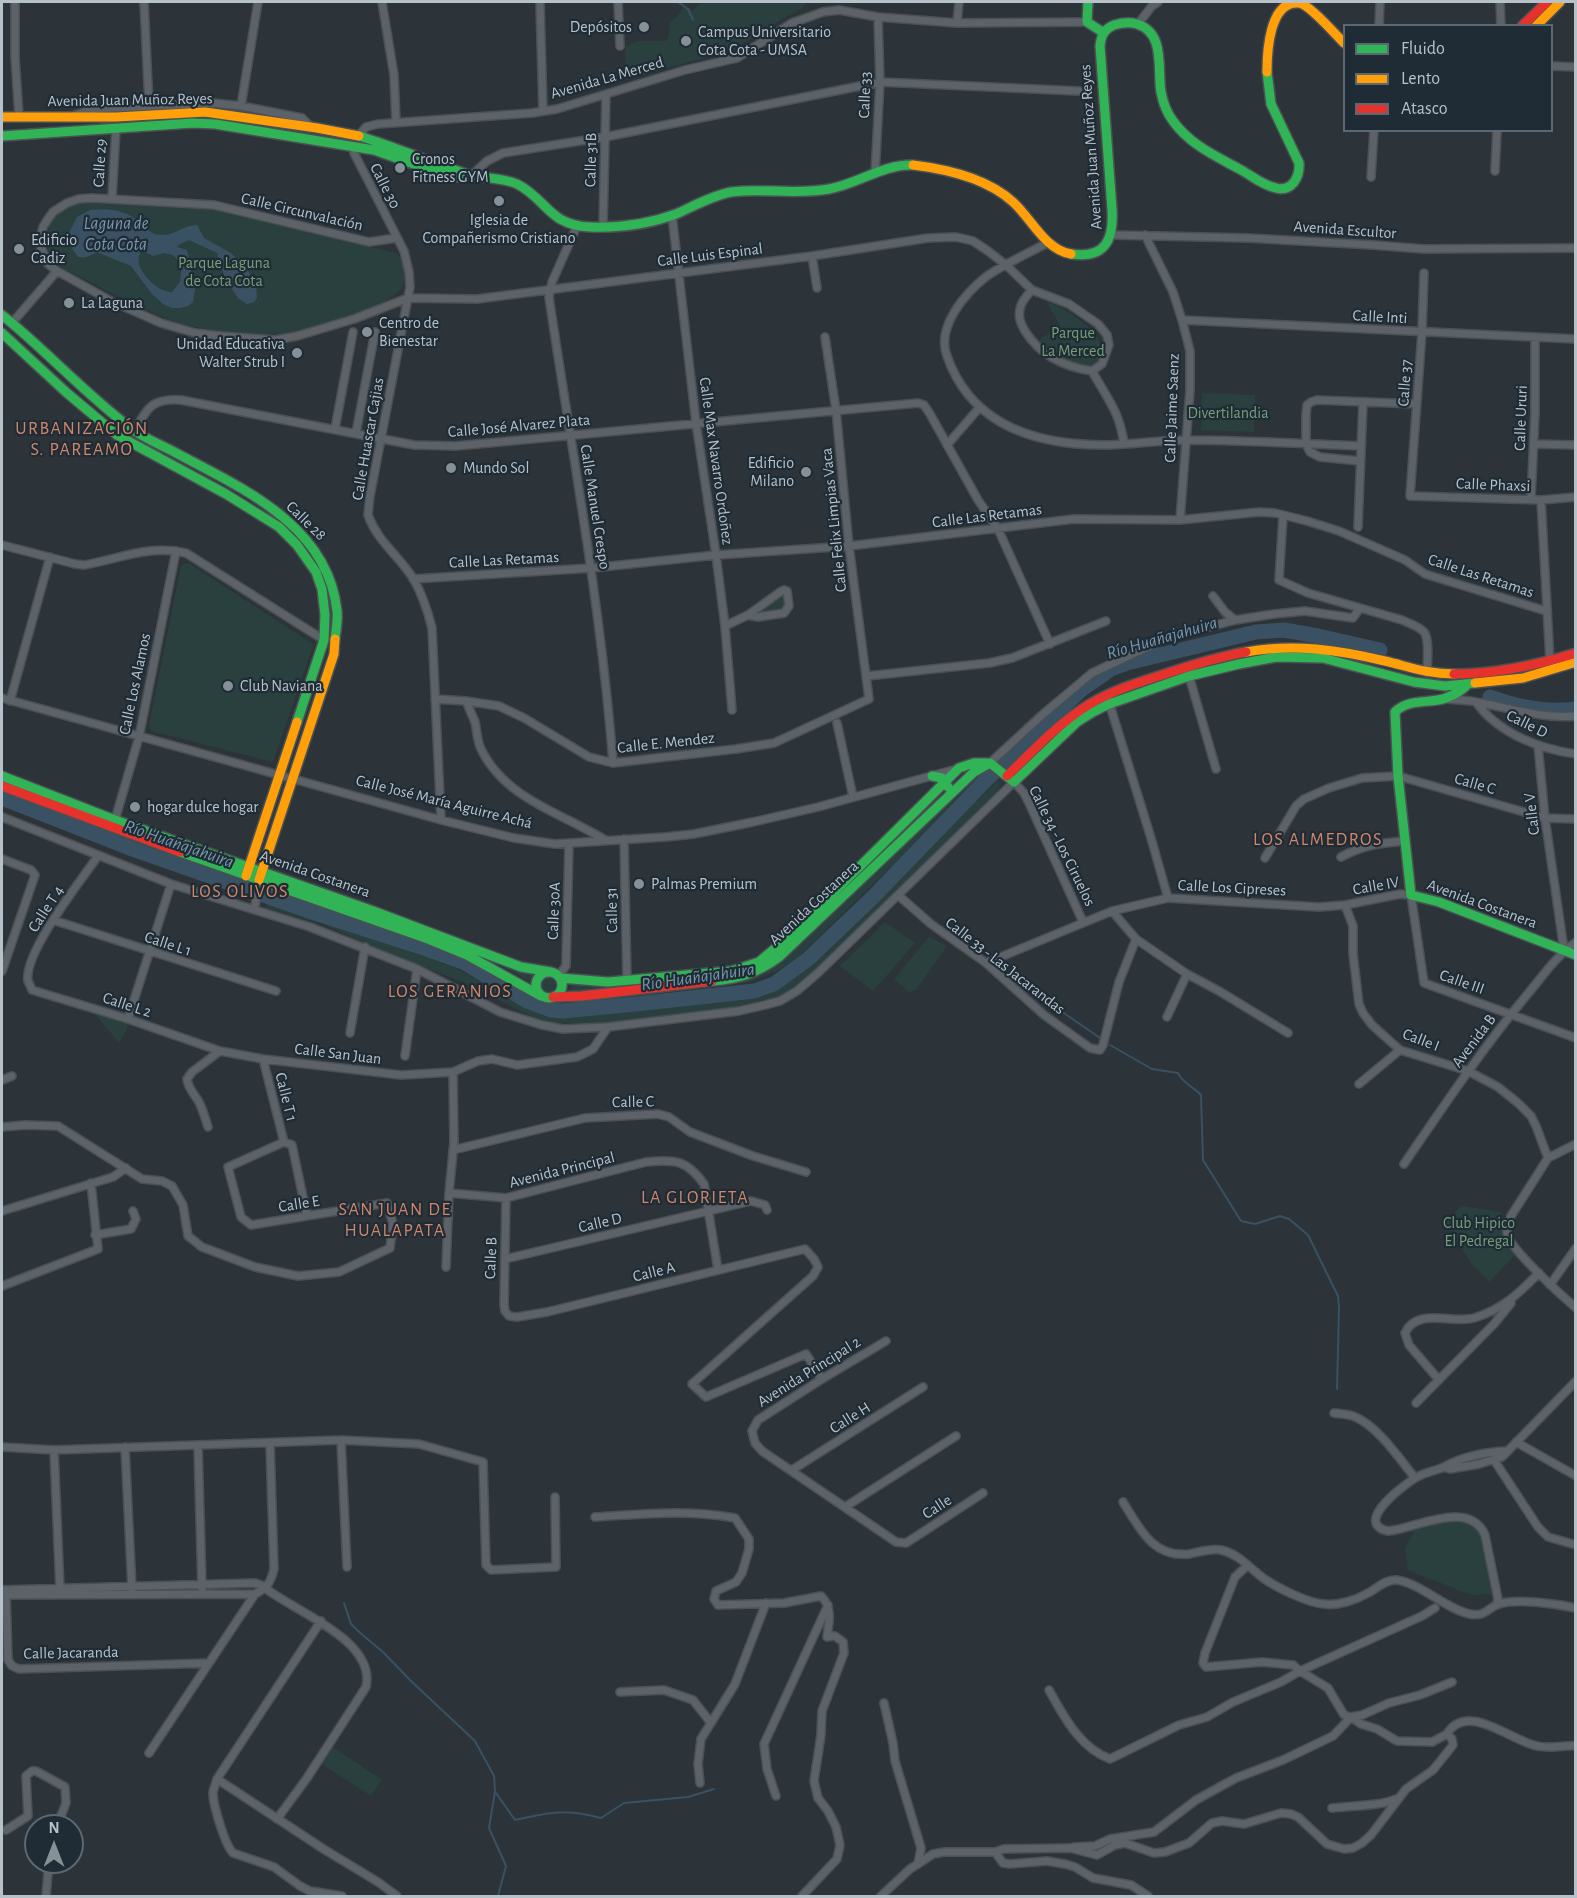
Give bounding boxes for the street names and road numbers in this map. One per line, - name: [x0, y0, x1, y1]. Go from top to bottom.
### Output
- street label: Avenida La Merced: [548, 53, 666, 103]
- street label: Avenida Juan Muñoz Reyes: [1076, 64, 1106, 230]
- street label: Calle 33: [855, 71, 875, 119]
- street label: Avenida Juan Muñoz Reyes: [47, 89, 213, 111]
- street label: Calle 31B: [581, 133, 601, 187]
- street label: Calle 29: [89, 138, 111, 188]
- street label: Calle 30: [365, 160, 405, 212]
- street label: Calle Circunvalación: [239, 189, 365, 235]
- street label: Avenida Escultor: [1293, 217, 1397, 243]
- street label: Calle Luis Espinal: [656, 239, 764, 271]
- street label: Calle Inti: [1352, 306, 1408, 328]
- street label: Calle Jaime Saenz: [1161, 353, 1183, 463]
- street label: Calle 37: [1394, 359, 1416, 407]
- street label: Calle Huascar Cajias: [348, 376, 388, 502]
- street label: Calle Max Navarro Ordoñez: [695, 376, 737, 546]
- street label: Calle Ururi: [1510, 385, 1532, 451]
- street label: Calle José Alvarez Plata: [447, 410, 591, 442]
- street label: Calle Manuel Crespo: [576, 443, 614, 571]
- street label: Calle Felix Limpias Vaca: [817, 447, 851, 593]
- street label: Calle Phaxsi: [1455, 474, 1531, 496]
- street label: Calle 28: [282, 497, 330, 545]
- street label: Calle Las Retamas: [931, 500, 1043, 532]
- street label: Calle Las Retamas: [448, 548, 560, 572]
- street label: Calle Las Retamas: [1426, 550, 1536, 602]
- street label: Calle Los Alamos: [115, 631, 155, 737]
- street label: Calle D: [1503, 706, 1551, 742]
- street label: Calle E. Mendez: [616, 728, 716, 758]
- street label: Calle C: [1452, 769, 1498, 799]
- street label: Calle José María Aguirre Achá: [354, 771, 534, 833]
- street label: Calle 34 - Los Ciruelos: [1025, 783, 1099, 909]
- street label: Calle V: [1520, 792, 1544, 836]
- street label: Avenida Costanera: [257, 846, 373, 902]
- street label: Avenida Costanera: [765, 857, 863, 949]
- street label: Calle IV: [1351, 872, 1401, 900]
- street label: Avenida Costanera: [1424, 875, 1540, 933]
- street label: Calle Los Cipreses: [1177, 876, 1287, 900]
- street label: Calle T 4: [24, 882, 68, 936]
- street label: Calle 30A: [543, 882, 565, 940]
- street label: Calle 31: [602, 887, 622, 933]
- street label: Calle 33 - Las Jacarandas: [941, 913, 1069, 1019]
- street label: Calle L 1: [142, 927, 194, 961]
- street label: Calle III: [1437, 965, 1487, 999]
- street label: Calle L 2: [100, 988, 154, 1022]
- street label: Avenida B: [1448, 1011, 1500, 1071]
- street label: Calle I: [1400, 1024, 1442, 1056]
- street label: Calle San Juan: [293, 1039, 383, 1069]
- street label: Calle T 1: [271, 1071, 301, 1123]
- street label: Calle C: [612, 1092, 654, 1112]
- street label: Avenida Principal: [507, 1148, 617, 1192]
- street label: Calle E: [277, 1191, 321, 1217]
- street label: Calle D: [576, 1209, 624, 1237]
- street label: Calle B: [481, 1237, 501, 1279]
- street label: Calle A: [631, 1257, 677, 1287]
- street label: Avenida Principal 2: [754, 1333, 864, 1411]
- street label: Calle H: [826, 1398, 874, 1438]
- street label: Calle: [919, 1491, 955, 1523]
- street label: Calle Jacaranda: [23, 1643, 119, 1663]

